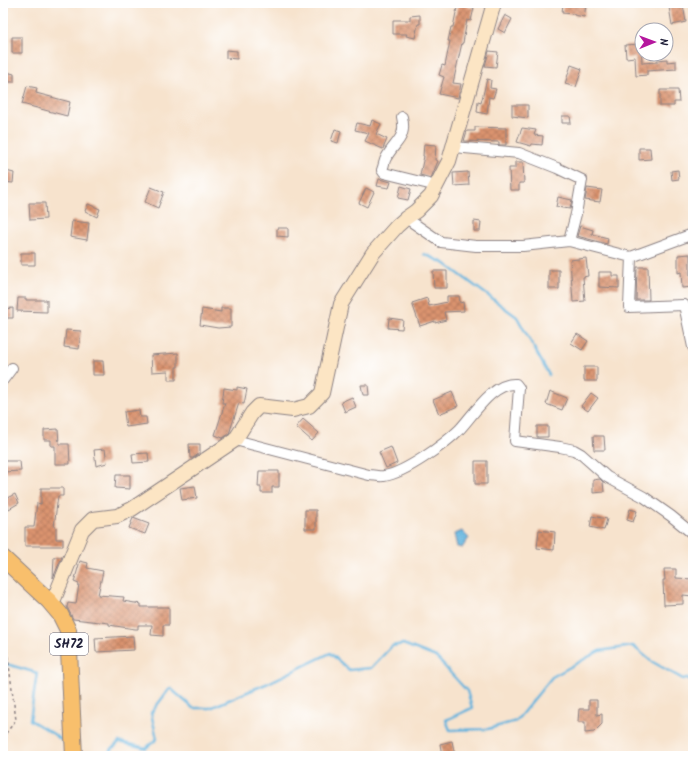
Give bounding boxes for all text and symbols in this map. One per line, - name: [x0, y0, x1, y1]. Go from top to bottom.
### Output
- north arrow: [634, 22, 674, 62]
- text: N: [654, 38, 672, 46]
- road number: SH72: [50, 633, 88, 655]

